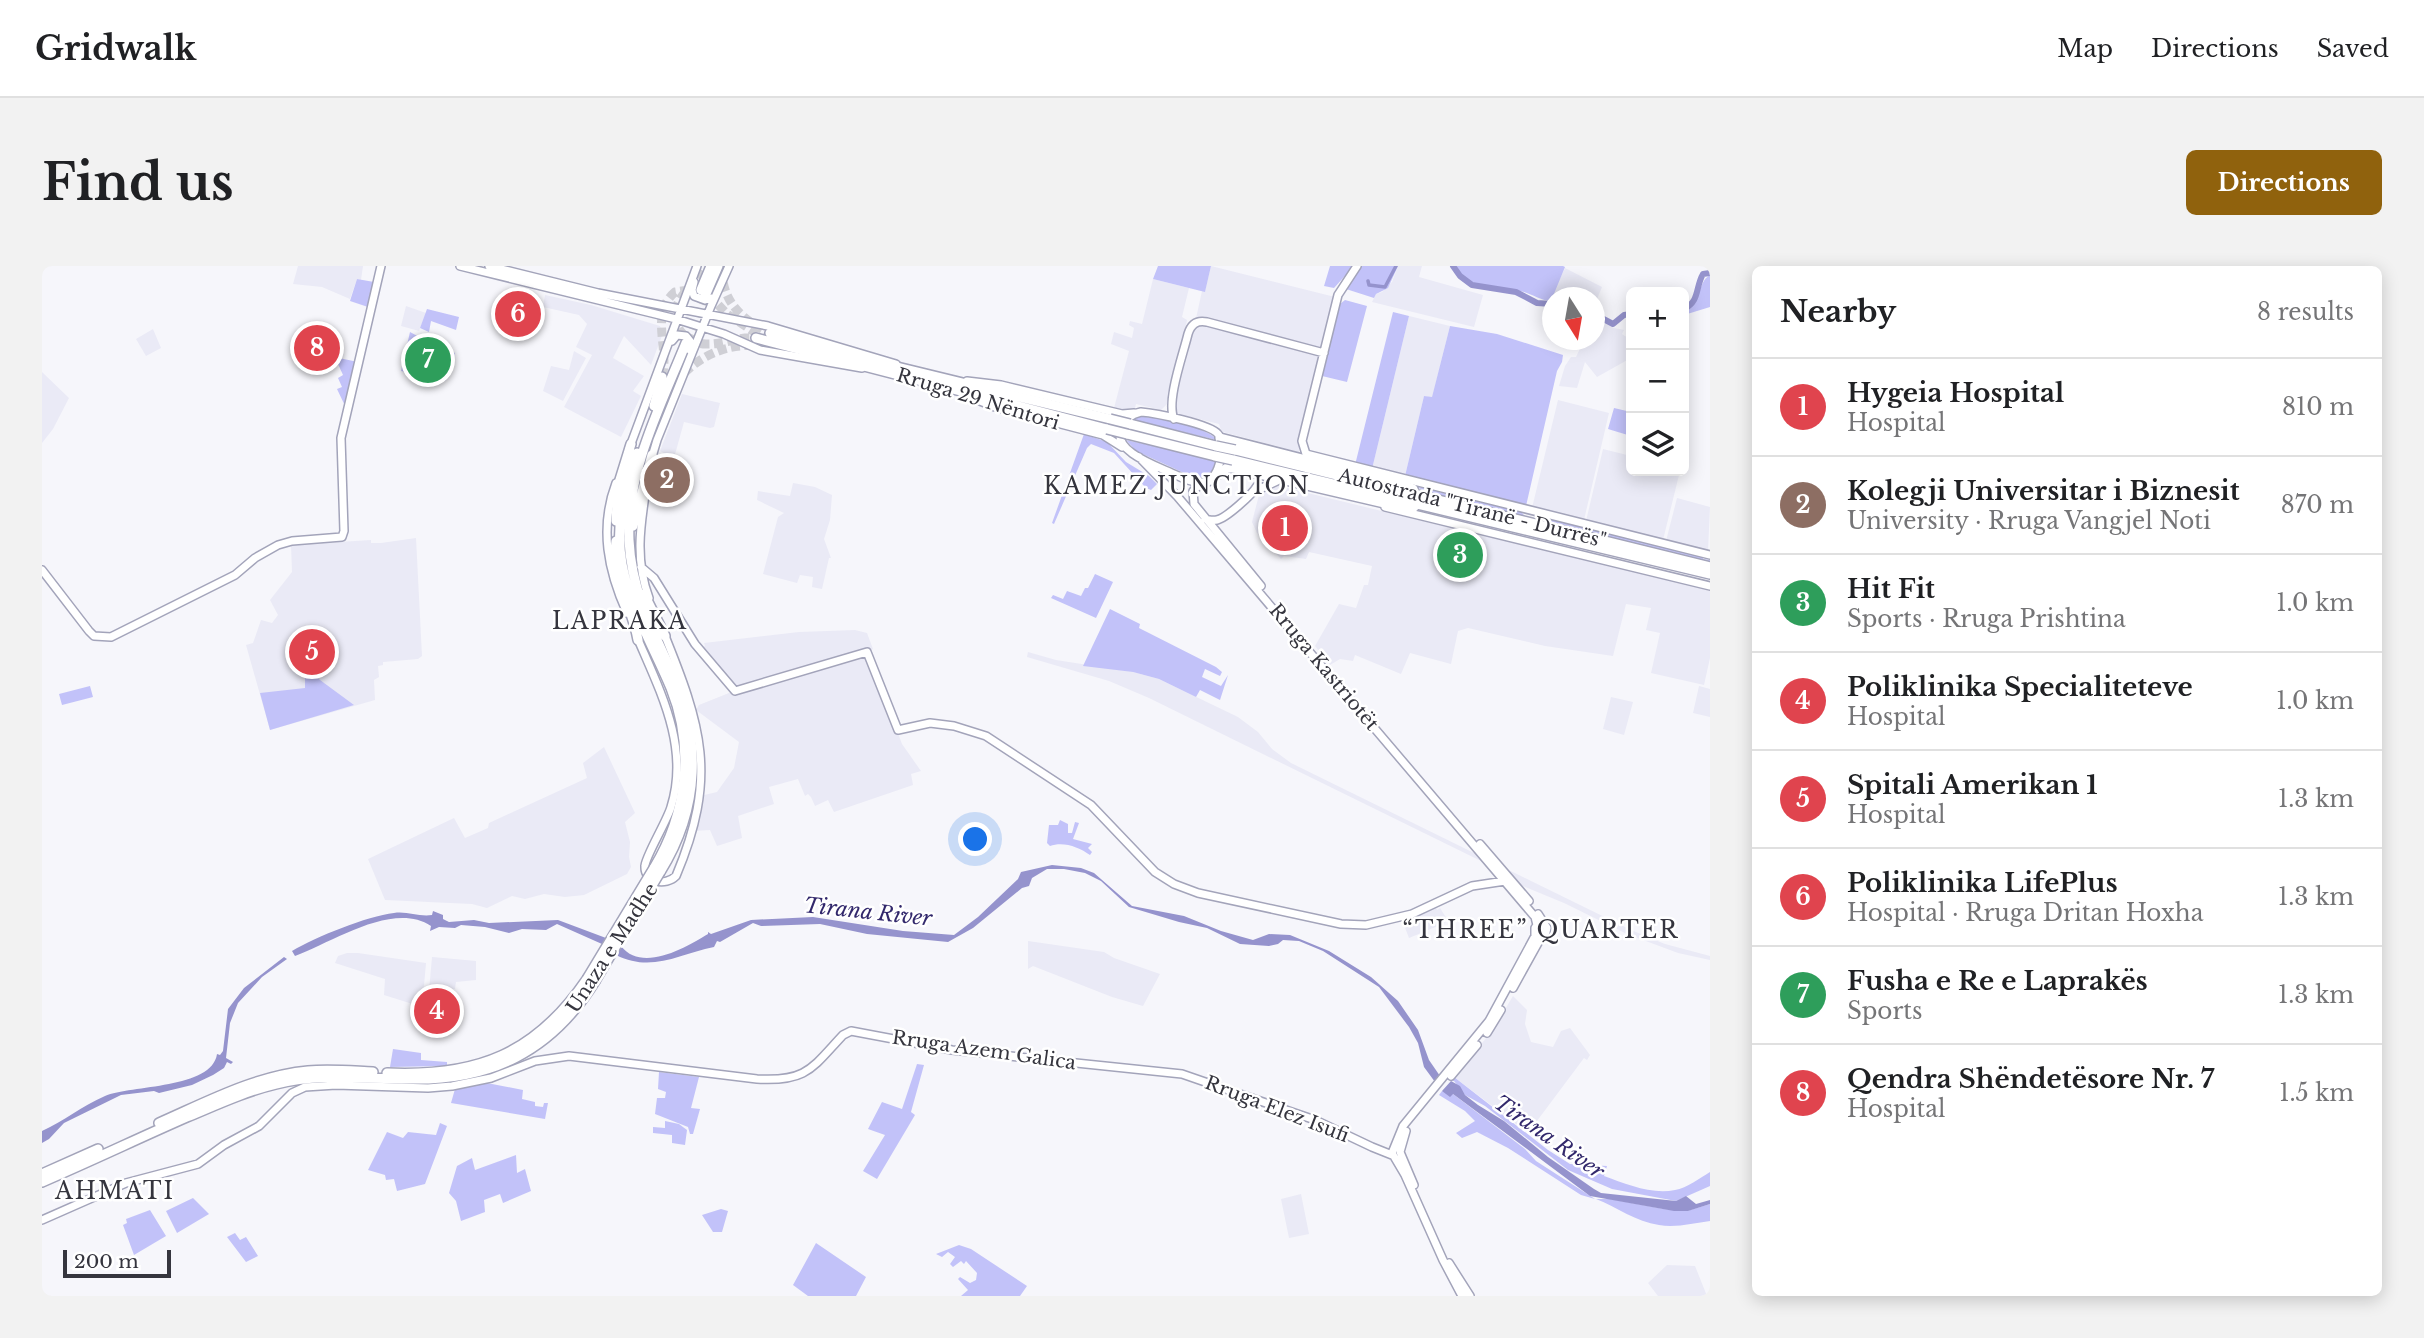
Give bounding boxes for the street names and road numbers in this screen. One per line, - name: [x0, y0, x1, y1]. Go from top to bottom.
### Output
- street label: Rruga 29 Nëntori: [894, 363, 1063, 435]
- street label: Autostrada "Tiranë - Durrës": [1335, 463, 1608, 552]
- street label: Rruga Kastriotët: [1264, 599, 1384, 736]
- street label: Unaza e Madhe: [561, 879, 663, 1017]
- street label: Rruga Azem Galica: [891, 1026, 1078, 1074]
- street label: Rruga Elez Isufi: [1202, 1071, 1352, 1147]

